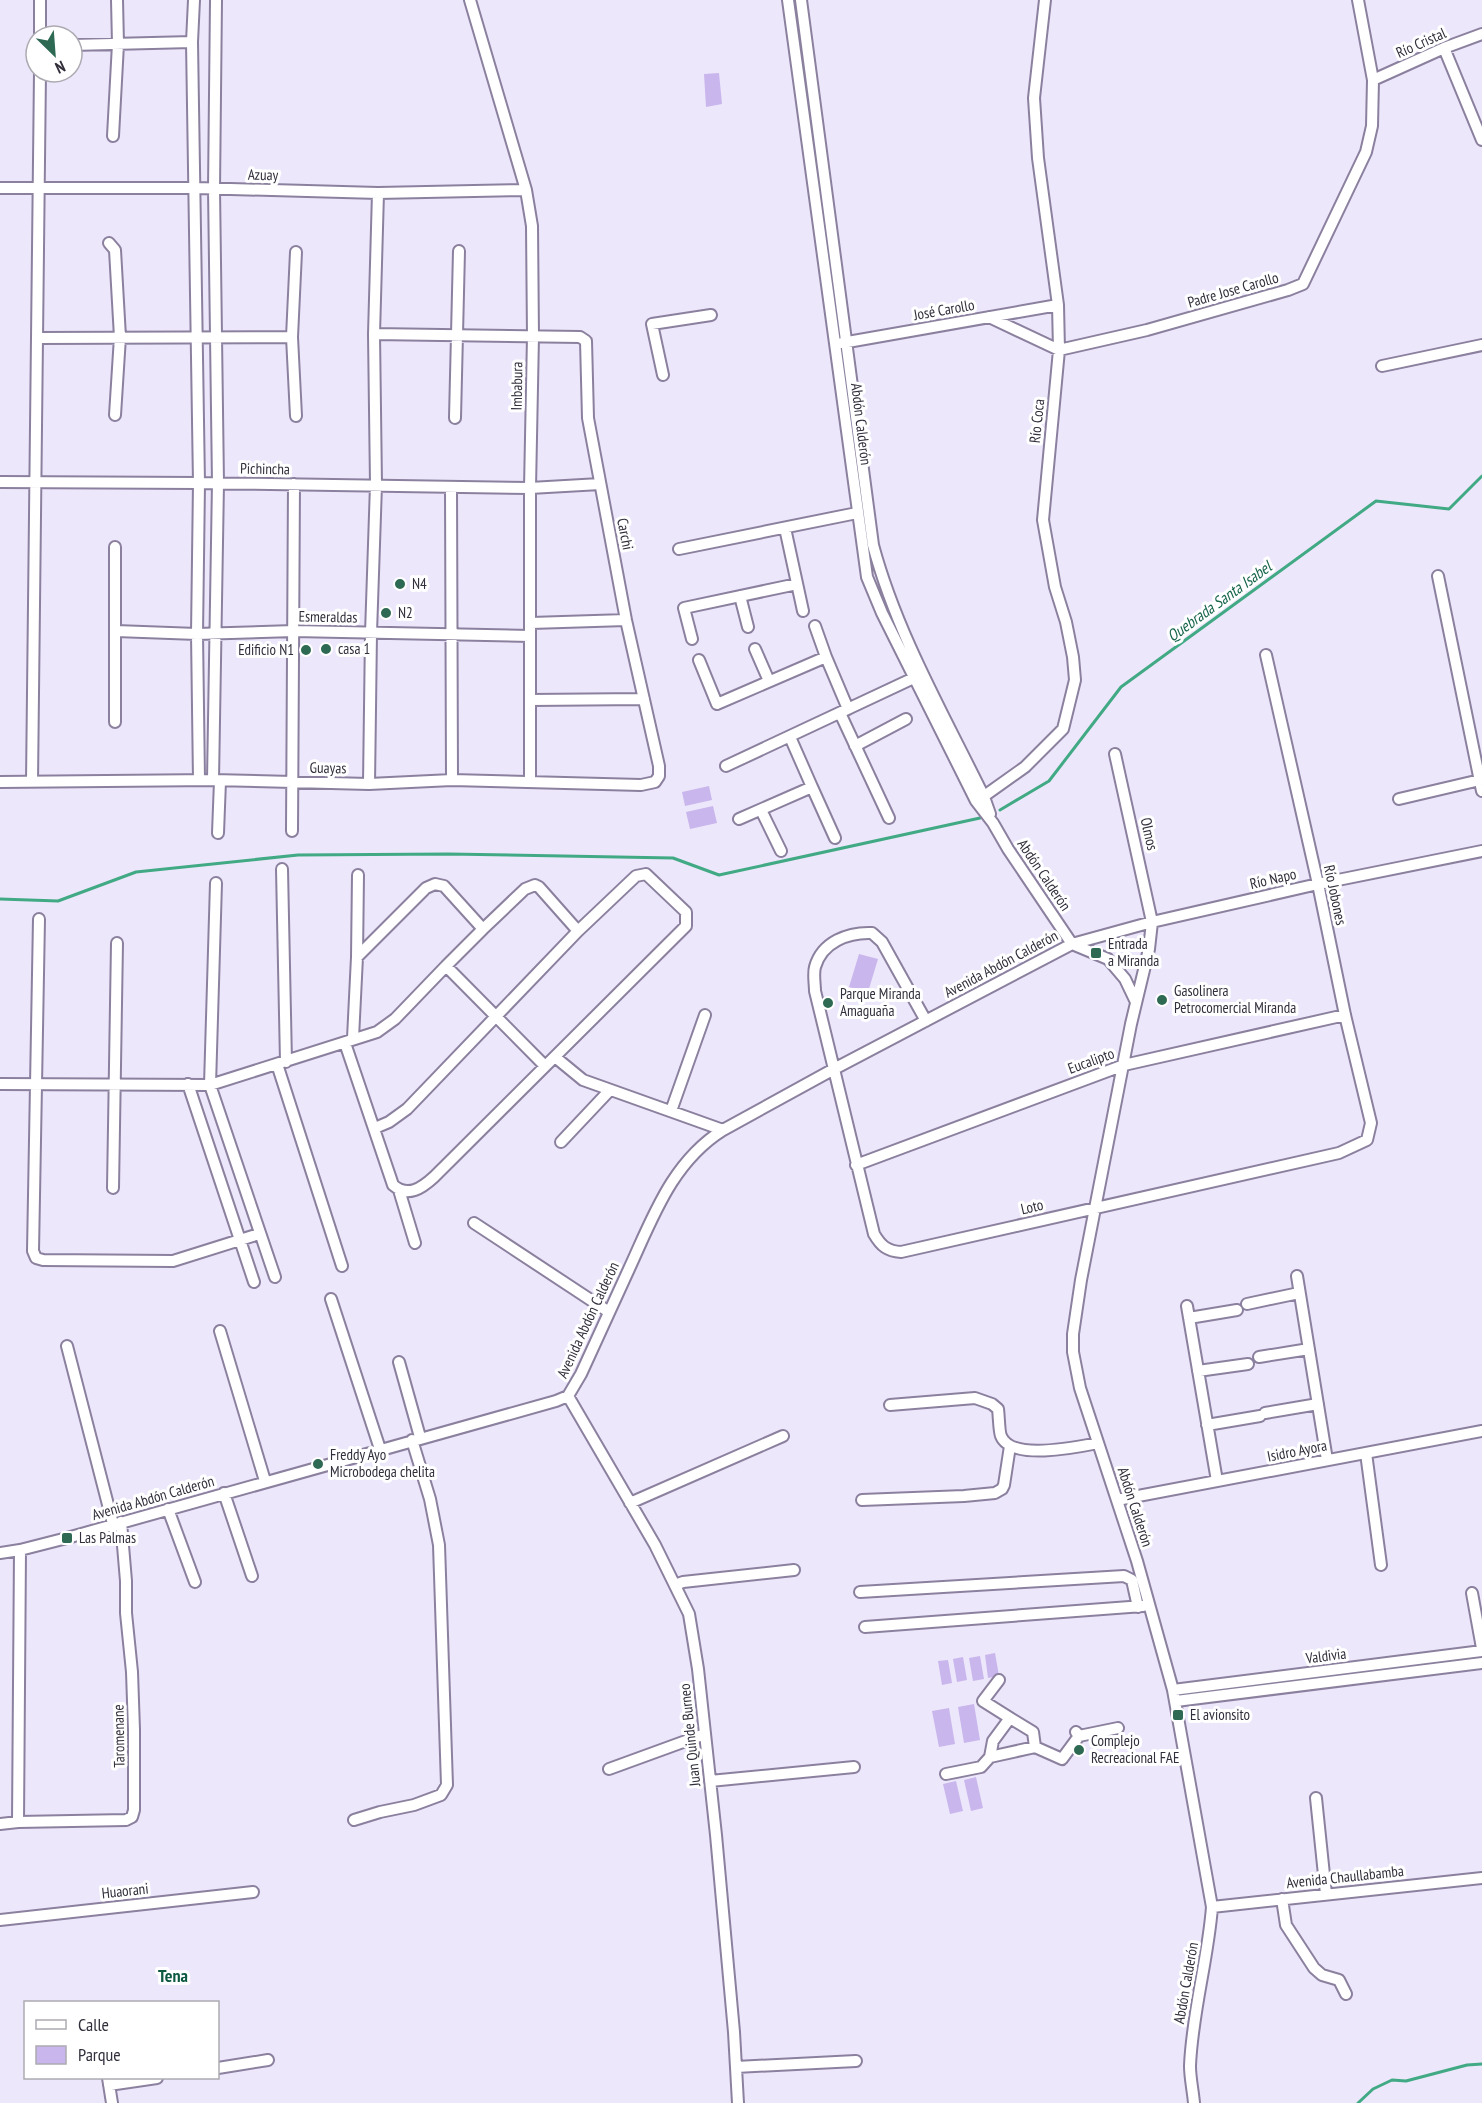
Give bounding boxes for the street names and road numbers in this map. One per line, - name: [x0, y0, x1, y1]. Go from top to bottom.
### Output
- street label: Río Cristal: [1393, 23, 1449, 62]
- street label: Azuay: [248, 165, 279, 184]
- street label: Padre Jose Carollo: [1185, 267, 1280, 312]
- street label: José Carollo: [911, 295, 976, 324]
- street label: Imbabura: [507, 361, 526, 411]
- street label: Abdón Calderón: [847, 382, 876, 466]
- street label: Río Coca: [1025, 398, 1048, 444]
- street label: Pichincha: [240, 459, 290, 478]
- street label: Carchi: [613, 516, 638, 551]
- street label: Esmeraldas: [299, 606, 357, 627]
- street label: Guayas: [310, 758, 346, 777]
- street label: Olmos: [1137, 816, 1162, 852]
- street label: Abdón Calderón: [1014, 835, 1075, 914]
- street label: Río Jobones: [1320, 863, 1351, 927]
- street label: Río Napo: [1248, 864, 1298, 893]
- street label: Avenida Abdón Calderón: [941, 926, 1061, 1002]
- street label: Eucalipto: [1065, 1043, 1117, 1078]
- street label: Loto: [1019, 1195, 1045, 1218]
- street label: Avenida Abdón Calderón: [552, 1259, 623, 1381]
- street label: Isidro Ayora: [1265, 1435, 1328, 1466]
- street label: Abdón Calderón: [1114, 1465, 1157, 1549]
- street label: Avenida Abdón Calderón: [90, 1471, 216, 1524]
- street label: Valdivia: [1304, 1644, 1347, 1668]
- street label: Juan Quinde Burneo: [675, 1683, 704, 1788]
- street label: Taromenane: [108, 1704, 129, 1768]
- street label: Avenida Chaullabamba: [1285, 1861, 1405, 1892]
- street label: Huaorani: [101, 1879, 149, 1902]
- street label: Abdón Calderón: [1169, 1941, 1202, 2025]

